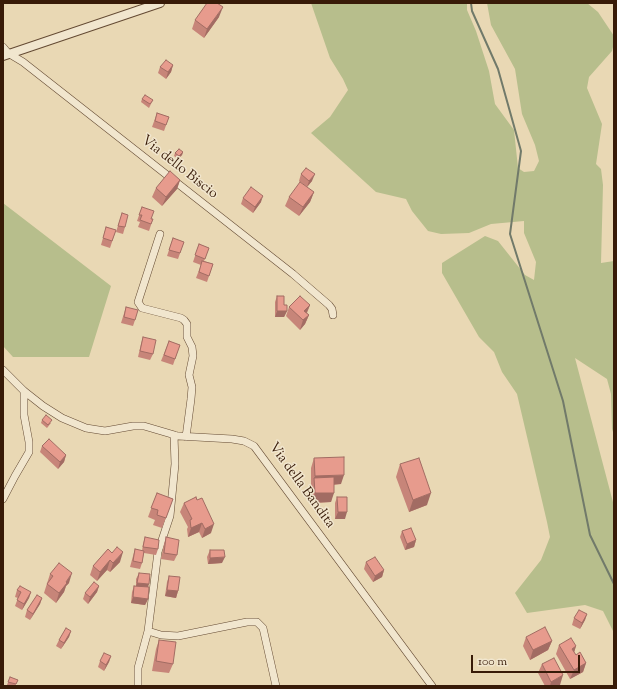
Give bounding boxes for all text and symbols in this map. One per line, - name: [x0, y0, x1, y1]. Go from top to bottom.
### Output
- street label: Via dello Biscio: [137, 133, 221, 203]
- street label: Via della Bandita: [264, 440, 338, 532]
- scale bar: [473, 647, 582, 673]
- text: 100 m: [478, 653, 507, 671]

